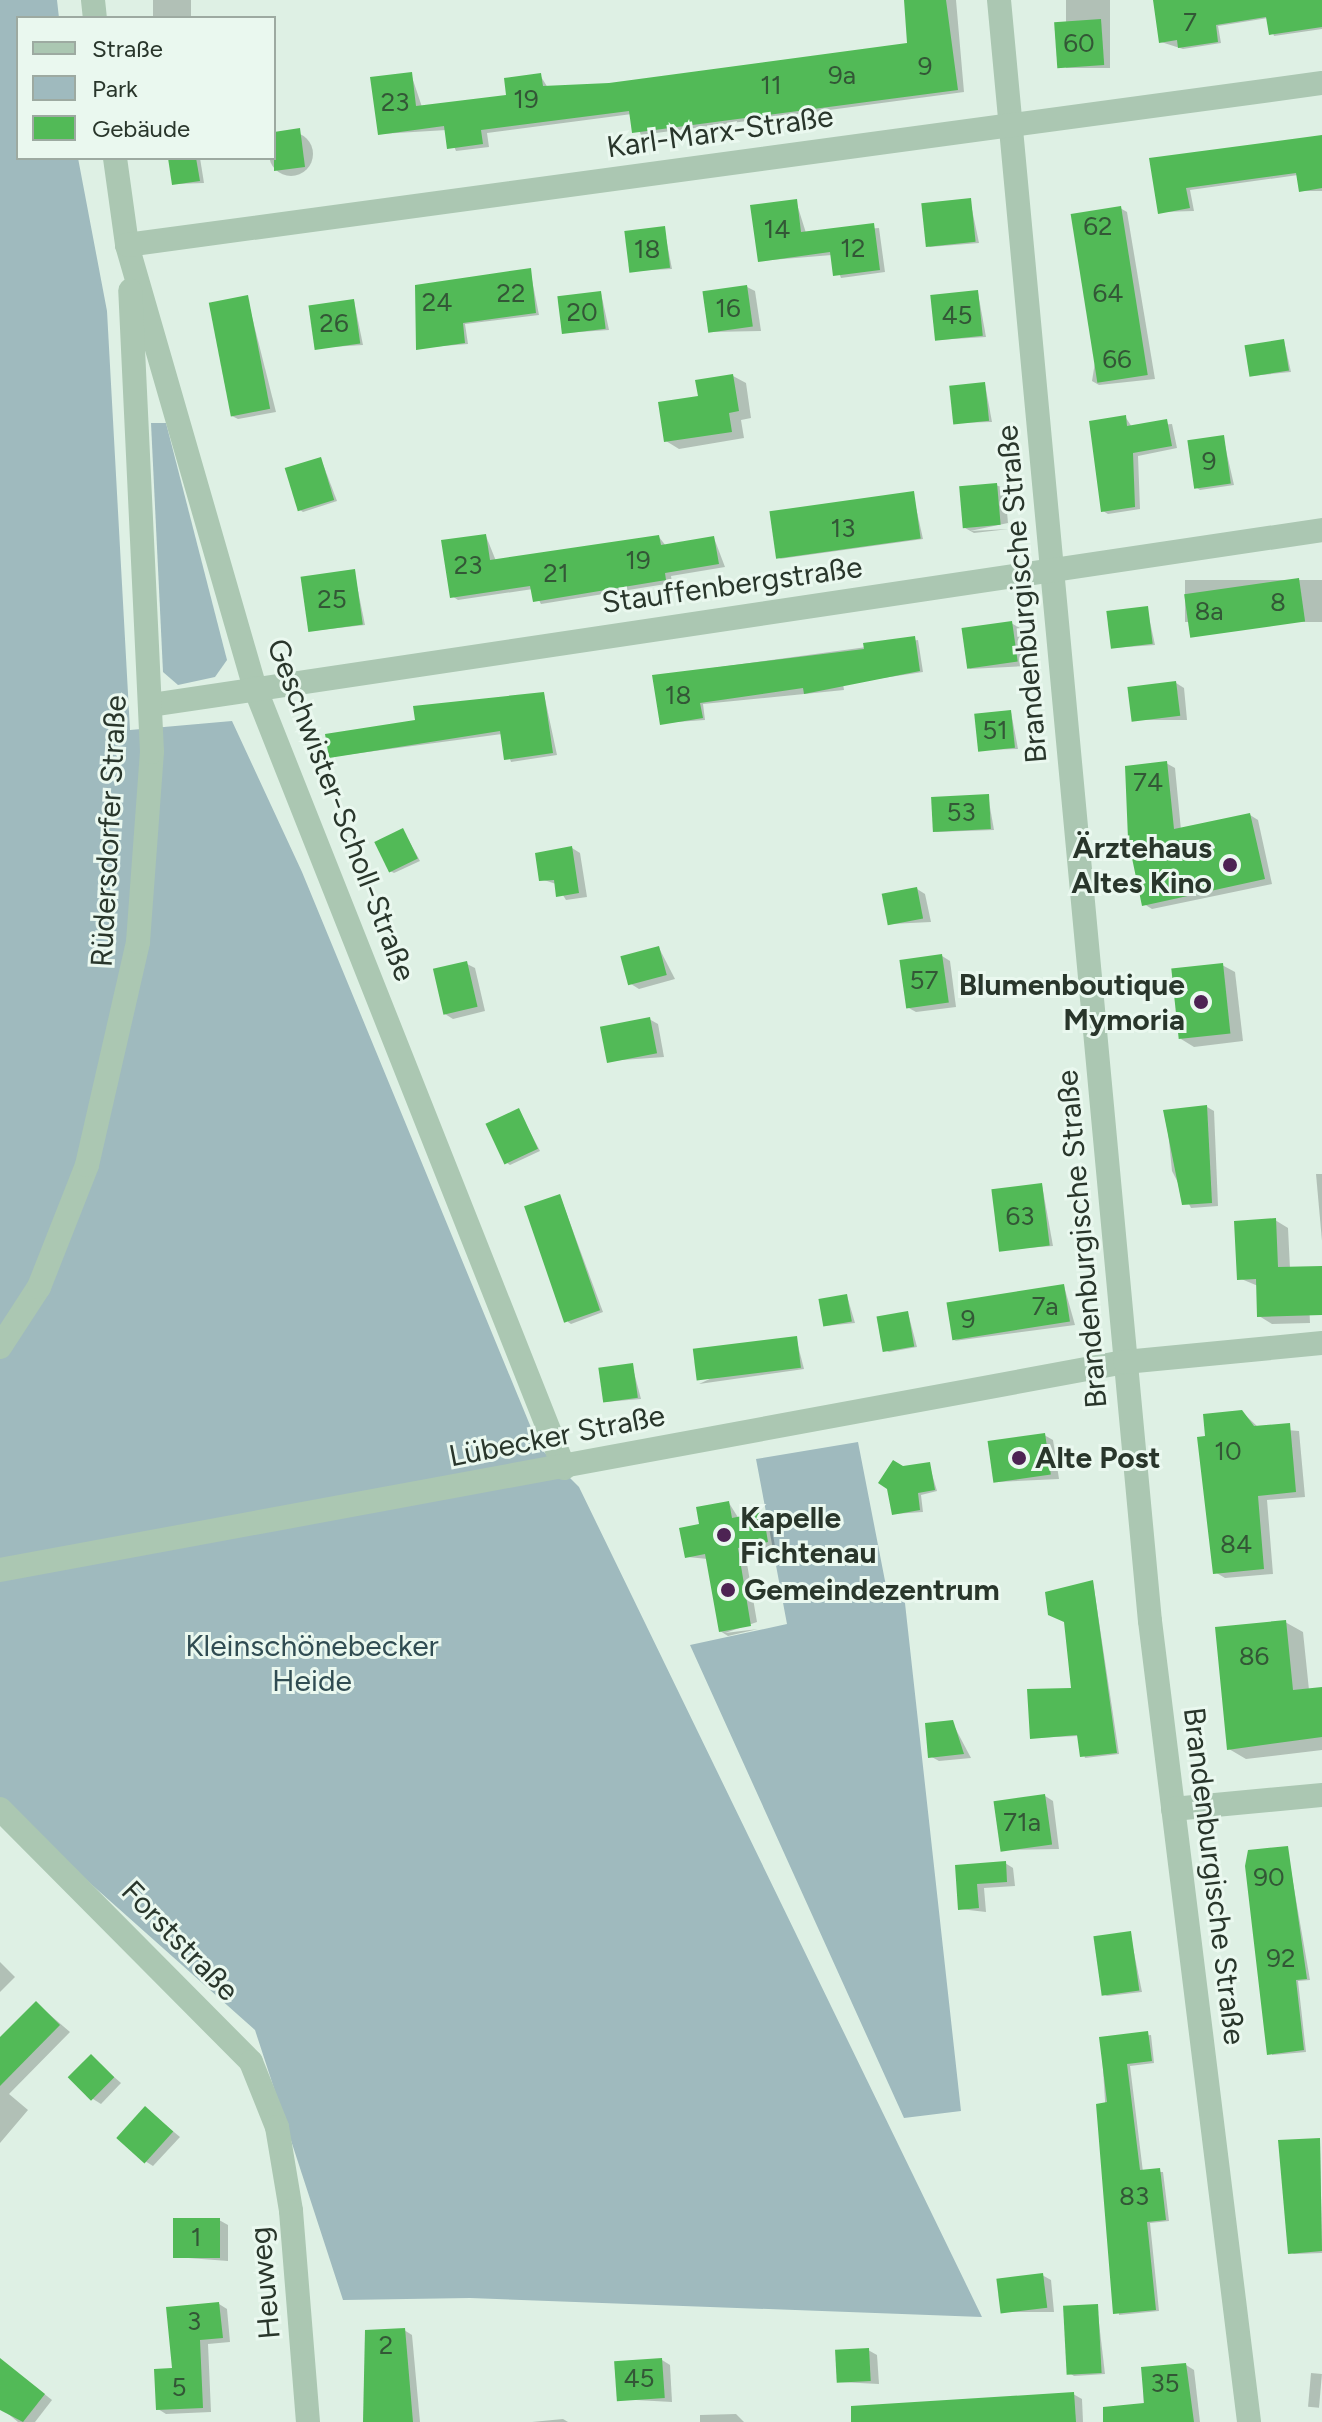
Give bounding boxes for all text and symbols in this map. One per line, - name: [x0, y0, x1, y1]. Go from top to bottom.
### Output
- house number: 7: [1183, 7, 1197, 39]
- legend: [16, 16, 276, 160]
- house number: 60: [1063, 28, 1095, 60]
- text: Straße: [92, 34, 163, 63]
- house number: 9: [918, 51, 932, 83]
- house number: 9a: [828, 60, 856, 92]
- house number: 11: [760, 70, 782, 102]
- text: Park: [92, 74, 138, 103]
- house number: 19: [513, 84, 539, 116]
- house number: 23: [381, 87, 409, 119]
- street label: Karl-Marx-Straße: [604, 98, 836, 166]
- text: Gebäude: [92, 114, 190, 143]
- house number: 62: [1083, 211, 1113, 243]
- house number: 14: [764, 214, 790, 246]
- house number: 12: [840, 233, 866, 265]
- house number: 18: [634, 234, 660, 266]
- house number: 22: [496, 278, 526, 310]
- house number: 64: [1093, 278, 1123, 310]
- house number: 24: [422, 287, 452, 319]
- house number: 16: [715, 293, 741, 325]
- house number: 20: [566, 297, 598, 329]
- house number: 45: [941, 300, 973, 332]
- house number: 26: [319, 308, 349, 340]
- house number: 66: [1102, 344, 1132, 376]
- street label: Brandenburgische Straße: [989, 423, 1055, 765]
- house number: 9: [1202, 446, 1216, 478]
- house number: 13: [831, 513, 855, 545]
- house number: 19: [625, 545, 651, 577]
- street label: Stauffenbergstraße: [599, 549, 865, 621]
- house number: 23: [454, 550, 482, 582]
- house number: 21: [543, 558, 569, 590]
- house number: 25: [317, 584, 347, 616]
- house number: 8: [1270, 587, 1286, 619]
- house number: 8a: [1194, 596, 1224, 628]
- street label: Geschwister-Scholl-Straße: [259, 634, 423, 986]
- house number: 18: [665, 680, 691, 712]
- street label: Rüdersdorfer Straße: [84, 694, 134, 968]
- house number: 51: [982, 715, 1008, 747]
- house number: 74: [1133, 767, 1163, 799]
- house number: 53: [946, 797, 976, 829]
- place label: Ärztehaus Altes Kino: [1071, 830, 1212, 900]
- marker: Ärztehaus Altes Kino: [1219, 854, 1241, 876]
- house number: 57: [910, 965, 938, 997]
- place label: Blumenboutique Mymoria: [959, 967, 1185, 1038]
- marker: Blumenboutique Mymoria: [1192, 993, 1210, 1011]
- street label: Brandenburgische Straße: [1049, 1068, 1115, 1410]
- house number: 63: [1006, 1201, 1034, 1233]
- house number: 7a: [1031, 1291, 1059, 1323]
- house number: 9: [961, 1304, 975, 1336]
- street label: Lübecker Straße: [446, 1397, 668, 1475]
- house number: 10: [1214, 1436, 1242, 1468]
- place label: Alte Post: [1035, 1440, 1161, 1476]
- marker: Alte Post: [1010, 1449, 1028, 1467]
- place label: Kapelle Fichtenau: [740, 1500, 876, 1570]
- marker: Kapelle Fichtenau: [715, 1526, 733, 1544]
- house number: 84: [1220, 1529, 1252, 1561]
- place label: Gemeindezentrum: [744, 1572, 1000, 1608]
- marker: Gemeindezentrum: [719, 1581, 737, 1599]
- park label: Kleinschönebecker Heide: [185, 1628, 439, 1698]
- house number: 86: [1239, 1641, 1269, 1673]
- street label: Brandenburgische Straße: [1175, 1705, 1253, 2047]
- house number: 71a: [1003, 1807, 1041, 1839]
- house number: 90: [1253, 1862, 1285, 1894]
- street label: Forststraße: [114, 1873, 246, 2009]
- house number: 92: [1266, 1943, 1296, 1975]
- house number: 83: [1119, 2181, 1149, 2213]
- house number: 1: [191, 2222, 201, 2254]
- street label: Heuweg: [242, 2225, 288, 2341]
- house number: 3: [187, 2306, 201, 2338]
- house number: 2: [379, 2330, 393, 2362]
- house number: 45: [623, 2363, 655, 2395]
- house number: 35: [1150, 2368, 1180, 2400]
- house number: 5: [172, 2372, 186, 2404]

